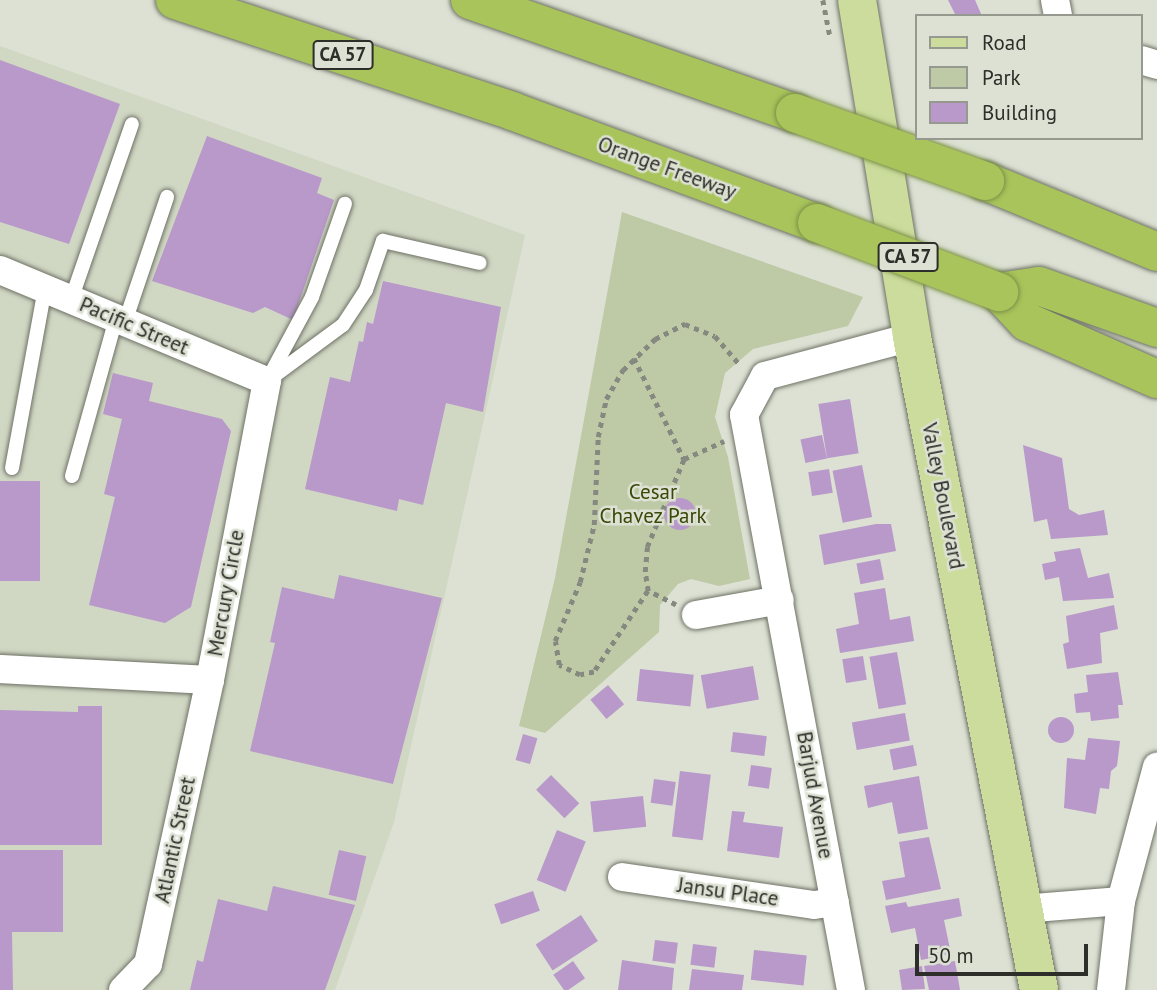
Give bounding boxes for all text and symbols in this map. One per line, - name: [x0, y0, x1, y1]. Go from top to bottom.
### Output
- legend: [916, 14, 1143, 140]
- text: Road: [982, 29, 1026, 56]
- road number: CA 57: [312, 40, 374, 70]
- text: Park: [982, 64, 1021, 91]
- text: Building: [982, 99, 1057, 126]
- street label: Orange Freeway: [594, 131, 740, 205]
- road number: CA 57: [876, 242, 940, 272]
- street label: Pacific Street: [75, 292, 193, 360]
- street label: Valley Boulevard: [916, 420, 970, 572]
- park label: Cesar Chavez Park: [599, 479, 707, 529]
- street label: Mercury Circle: [202, 527, 250, 659]
- street label: Barjud Avenue: [791, 729, 839, 861]
- street label: Atlantic Street: [149, 774, 201, 906]
- street label: Jansu Place: [676, 872, 780, 912]
- scale bar: [919, 930, 1092, 974]
- text: 50 m: [928, 942, 974, 969]

